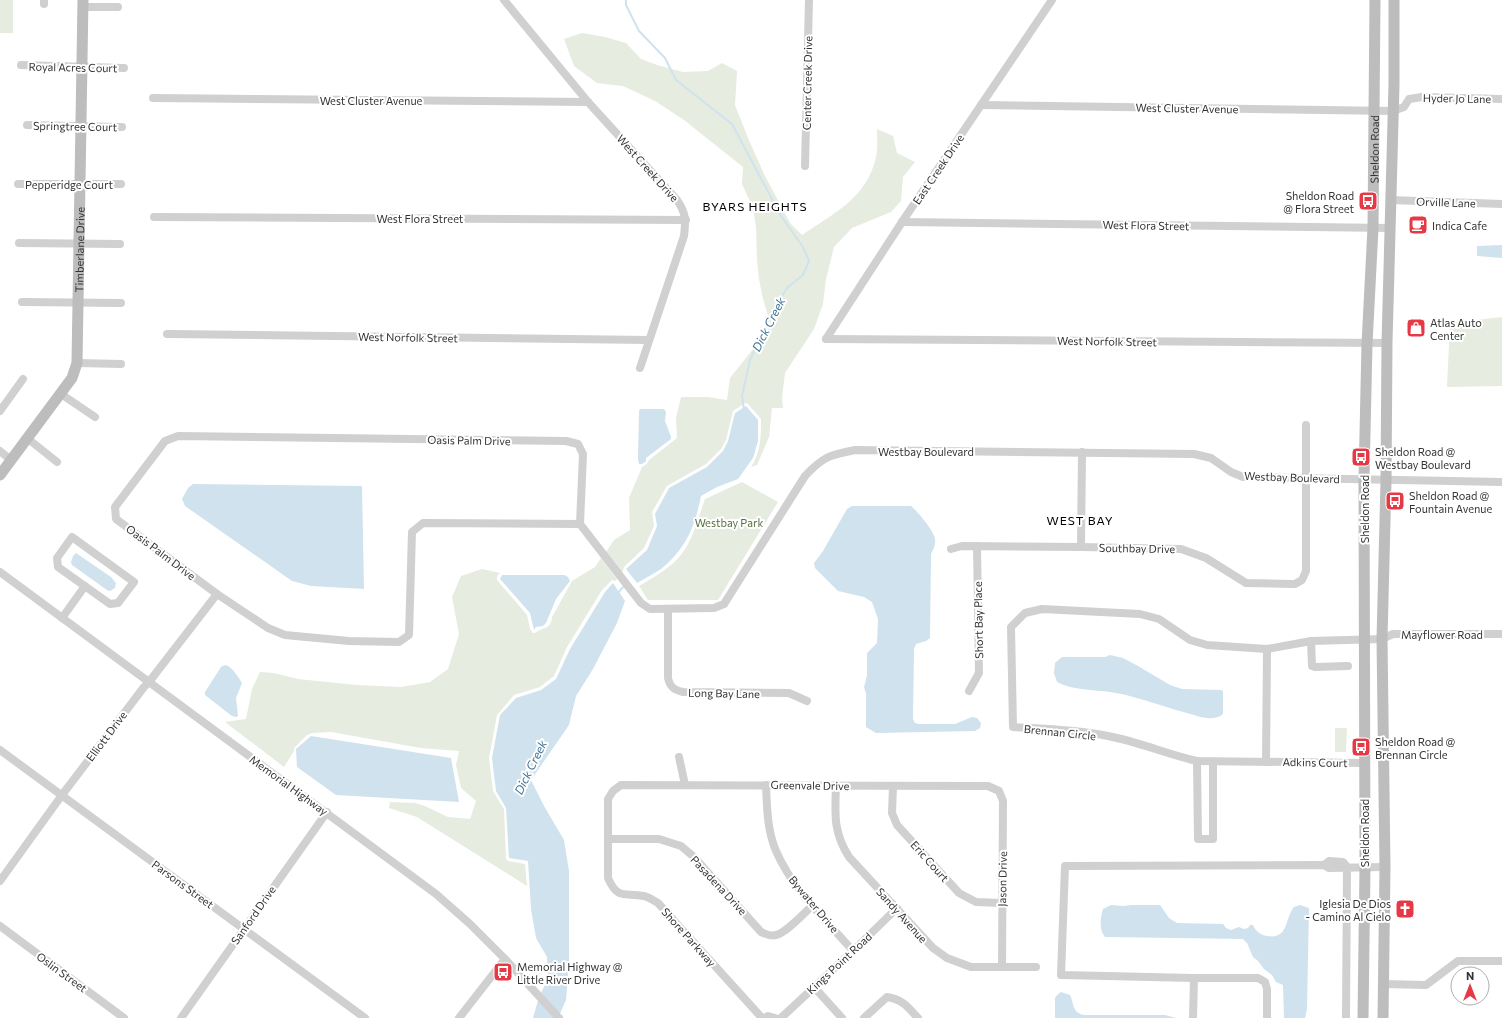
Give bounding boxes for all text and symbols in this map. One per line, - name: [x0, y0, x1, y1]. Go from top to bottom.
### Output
- street label: Center Creek Drive: [800, 36, 814, 130]
- street label: Royal Acres Court: [29, 60, 118, 74]
- street label: Hyder Jo Lane: [1423, 91, 1492, 106]
- street label: West Cluster Avenue: [320, 94, 423, 107]
- street label: West Cluster Avenue: [1136, 101, 1239, 115]
- street label: Sheldon Road: [1367, 115, 1380, 183]
- street label: Springtree Court: [33, 119, 118, 133]
- street label: East Creek Drive: [910, 131, 966, 207]
- street label: West Creek Drive: [614, 132, 682, 204]
- street label: Pepperidge Court: [25, 178, 113, 191]
- place label: Sheldon Road @ Flora Street: [1283, 189, 1354, 215]
- bus stop icon: Sheldon Road @ Flora Street: [1357, 190, 1379, 212]
- street label: Orville Lane: [1416, 194, 1476, 210]
- district label: BYARS HEIGHTS: [703, 199, 807, 213]
- street label: Timberlane Drive: [72, 207, 86, 293]
- street label: West Flora Street: [377, 212, 464, 225]
- cafe icon: Indica Cafe: [1407, 214, 1429, 236]
- street label: West Flora Street: [1103, 218, 1190, 232]
- place label: Indica Cafe: [1432, 219, 1487, 232]
- water label: Dick Creek: [748, 294, 788, 353]
- place label: Atlas Auto Center: [1430, 316, 1482, 342]
- shop icon: Atlas Auto Center: [1405, 317, 1427, 339]
- street label: West Norfolk Street: [358, 330, 458, 344]
- street label: West Norfolk Street: [1057, 334, 1157, 348]
- street label: Oasis Palm Drive: [427, 433, 511, 447]
- street label: Westbay Boulevard: [878, 445, 974, 458]
- place label: Sheldon Road @ Westbay Boulevard: [1375, 445, 1471, 471]
- bus stop icon: Sheldon Road @ Westbay Boulevard: [1350, 446, 1372, 468]
- street label: Westbay Boulevard: [1244, 469, 1340, 485]
- street label: Sheldon Road: [1358, 475, 1371, 543]
- place label: Sheldon Road @ Fountain Avenue: [1409, 489, 1492, 515]
- bus stop icon: Sheldon Road @ Fountain Avenue: [1384, 490, 1406, 512]
- district label: WEST BAY: [1047, 513, 1114, 527]
- park label: Westbay Park: [695, 516, 763, 529]
- street label: Oasis Palm Drive: [124, 522, 198, 582]
- street label: Southbay Drive: [1099, 541, 1176, 555]
- street label: Short Bay Place: [971, 581, 985, 659]
- street label: Mayflower Road: [1401, 628, 1483, 641]
- street label: Long Bay Lane: [688, 686, 760, 700]
- street label: Elliott Drive: [83, 708, 129, 764]
- street label: Brennan Circle: [1023, 722, 1097, 742]
- place label: Sheldon Road @ Brennan Circle: [1375, 735, 1455, 761]
- bus stop icon: Sheldon Road @ Brennan Circle: [1350, 736, 1372, 758]
- water label: Dick Creek: [511, 737, 549, 796]
- street label: Memorial Highway: [247, 752, 331, 818]
- street label: Adkins Court: [1282, 755, 1348, 769]
- street label: Greenvale Drive: [771, 778, 850, 792]
- street label: Sheldon Road: [1358, 799, 1371, 867]
- street label: Eric Court: [908, 838, 952, 884]
- street label: Jason Drive: [995, 851, 1010, 907]
- street label: Pasadena Drive: [688, 853, 750, 917]
- street label: Parsons Street: [150, 857, 217, 911]
- street label: Bywater Drive: [786, 873, 842, 935]
- street label: Sanford Drive: [228, 883, 278, 947]
- street label: Sandy Avenue: [874, 885, 930, 945]
- place label: Iglesia De Dios - Camino Al Cielo: [1306, 897, 1391, 923]
- church icon: Iglesia De Dios - Camino Al Cielo: [1394, 898, 1416, 920]
- street label: Shore Parkway: [659, 905, 719, 969]
- street label: Kings Point Road: [804, 929, 874, 997]
- street label: Oslin Street: [34, 949, 90, 995]
- place label: Memorial Highway @ Little River Drive: [517, 960, 623, 986]
- bus stop icon: Memorial Highway @ Little River Drive: [492, 961, 514, 983]
- north arrow: [1450, 966, 1490, 1006]
- text: N: [1466, 969, 1474, 982]

